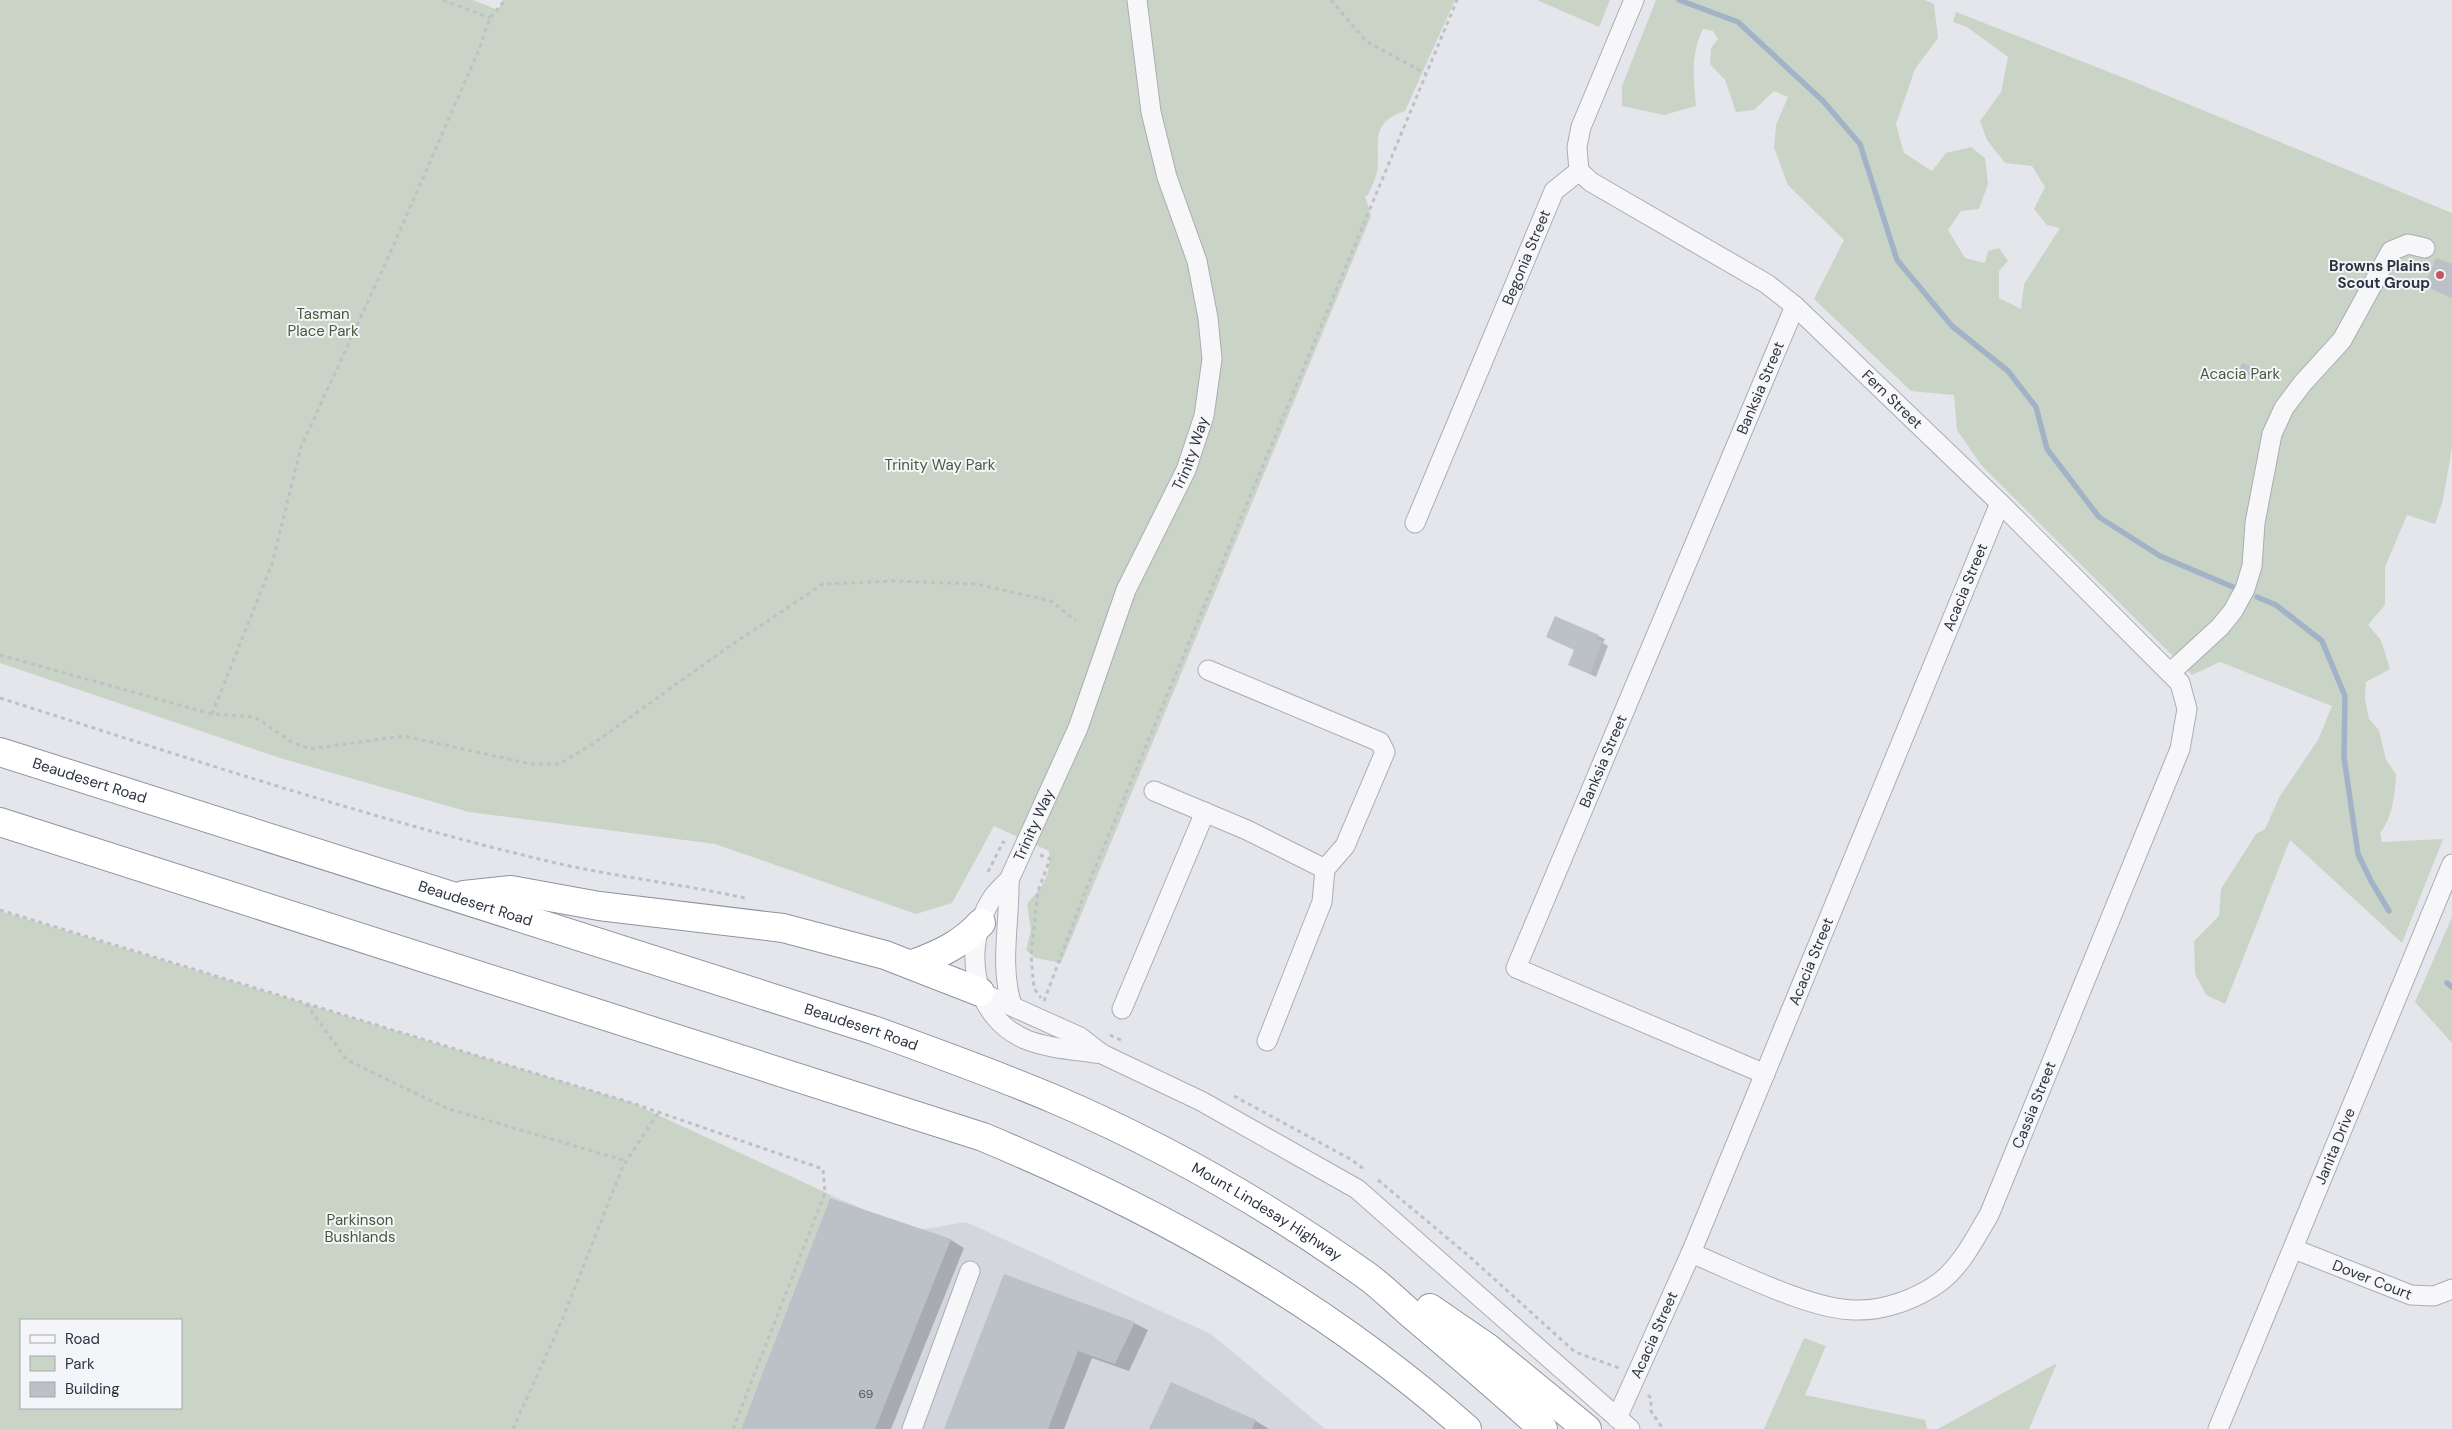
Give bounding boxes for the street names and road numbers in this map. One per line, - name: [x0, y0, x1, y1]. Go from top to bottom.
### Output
- street label: Begonia Street: [1497, 207, 1555, 308]
- street label: Banksia Street: [1732, 338, 1789, 437]
- street label: Fern Street: [1857, 365, 1927, 433]
- street label: Trinity Way: [1167, 413, 1213, 494]
- street label: Acacia Street: [1938, 540, 1992, 634]
- street label: Banksia Street: [1575, 712, 1632, 811]
- street label: Beaudesert Road: [30, 753, 149, 808]
- street label: Trinity Way: [1009, 785, 1059, 864]
- street label: Beaudesert Road: [416, 876, 535, 931]
- street label: Acacia Street: [1784, 915, 1838, 1009]
- street label: Beaudesert Road: [802, 999, 921, 1055]
- street label: Cassia Street: [2007, 1058, 2061, 1152]
- street label: Janita Drive: [2310, 1105, 2360, 1188]
- street label: Mount Lindesay Highway: [1188, 1158, 1346, 1266]
- street label: Dover Court: [2329, 1255, 2415, 1304]
- street label: Acacia Street: [1626, 1288, 1682, 1382]

